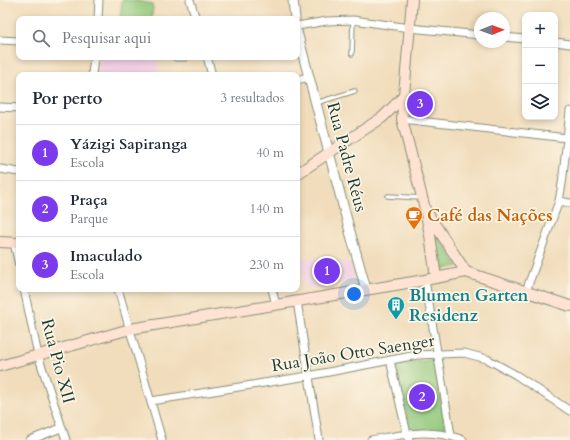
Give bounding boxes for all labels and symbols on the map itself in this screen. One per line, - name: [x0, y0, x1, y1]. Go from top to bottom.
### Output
- north arrow: [474, 12, 510, 48]
- pin: 3: [407, 89, 433, 119]
- street label: Rua Padre Réus: [321, 100, 373, 215]
- place label: Café das Nações: [427, 204, 552, 227]
- cafe icon: Café das Nações: [404, 205, 424, 230]
- pin: 1: [314, 256, 340, 286]
- your location: [344, 284, 364, 304]
- place label: Blumen Garten Residenz: [409, 284, 528, 327]
- building icon: Blumen Garten Residenz: [386, 295, 406, 320]
- street label: Rua Pio XII: [36, 316, 80, 406]
- street label: Rua João Otto Saenger: [270, 329, 437, 377]
- pin: 2: [409, 382, 435, 412]

